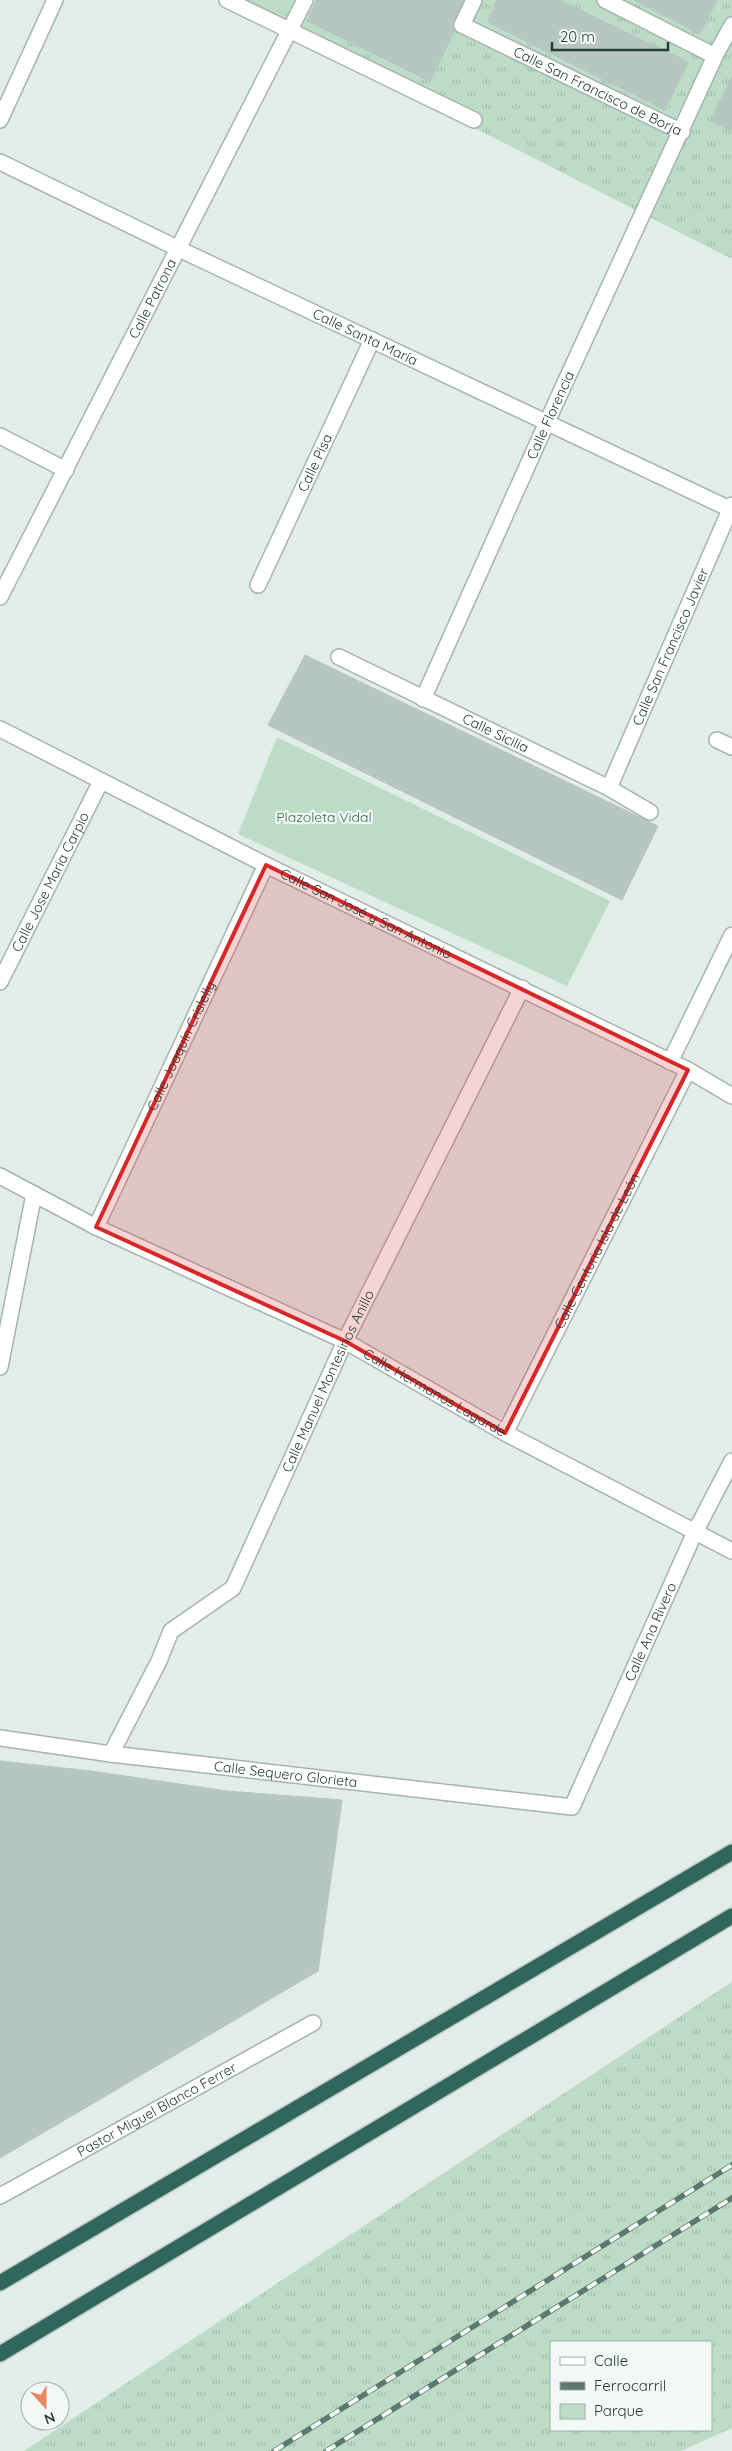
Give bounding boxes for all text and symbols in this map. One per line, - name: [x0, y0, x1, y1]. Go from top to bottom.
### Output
- scale bar: [552, 20, 668, 52]
- text: 20 m: [560, 27, 595, 46]
- street label: Calle San Francisco de Borja: [511, 42, 685, 140]
- street label: Calle Patrona: [125, 256, 180, 342]
- street label: Calle Santa María: [310, 304, 421, 369]
- street label: Calle Florencia: [522, 368, 578, 462]
- street label: Calle Pisa: [294, 431, 336, 495]
- street label: Calle San Francisco Javier: [628, 565, 713, 728]
- street label: Calle Sicilia: [459, 709, 532, 757]
- park label: Plazoleta Vidal: [276, 808, 372, 826]
- street label: Calle Jose Maria Carpio: [8, 809, 93, 955]
- street label: Calle San José y San Antonio: [277, 864, 455, 963]
- street label: Calle Joaquín Crislelly: [143, 978, 219, 1114]
- street label: Calle Centuria Isla de León: [550, 1170, 644, 1332]
- street label: Calle Manuel Montesinos Anillo: [278, 1287, 378, 1475]
- street label: Calle Hermanos Lagarde: [360, 1344, 509, 1441]
- street label: Calle Ana Rivero: [620, 1580, 680, 1684]
- street label: Calle Sequero Glorieta: [213, 1757, 358, 1791]
- street label: Pastor Miguel Blanco Ferrer: [74, 2058, 240, 2161]
- legend: [550, 2341, 712, 2431]
- text: Calle: [594, 2351, 628, 2370]
- text: Ferrocarril: [594, 2376, 666, 2395]
- north arrow: [20, 2381, 70, 2431]
- text: Parque: [594, 2401, 644, 2420]
- text: N: [42, 2408, 58, 2428]

